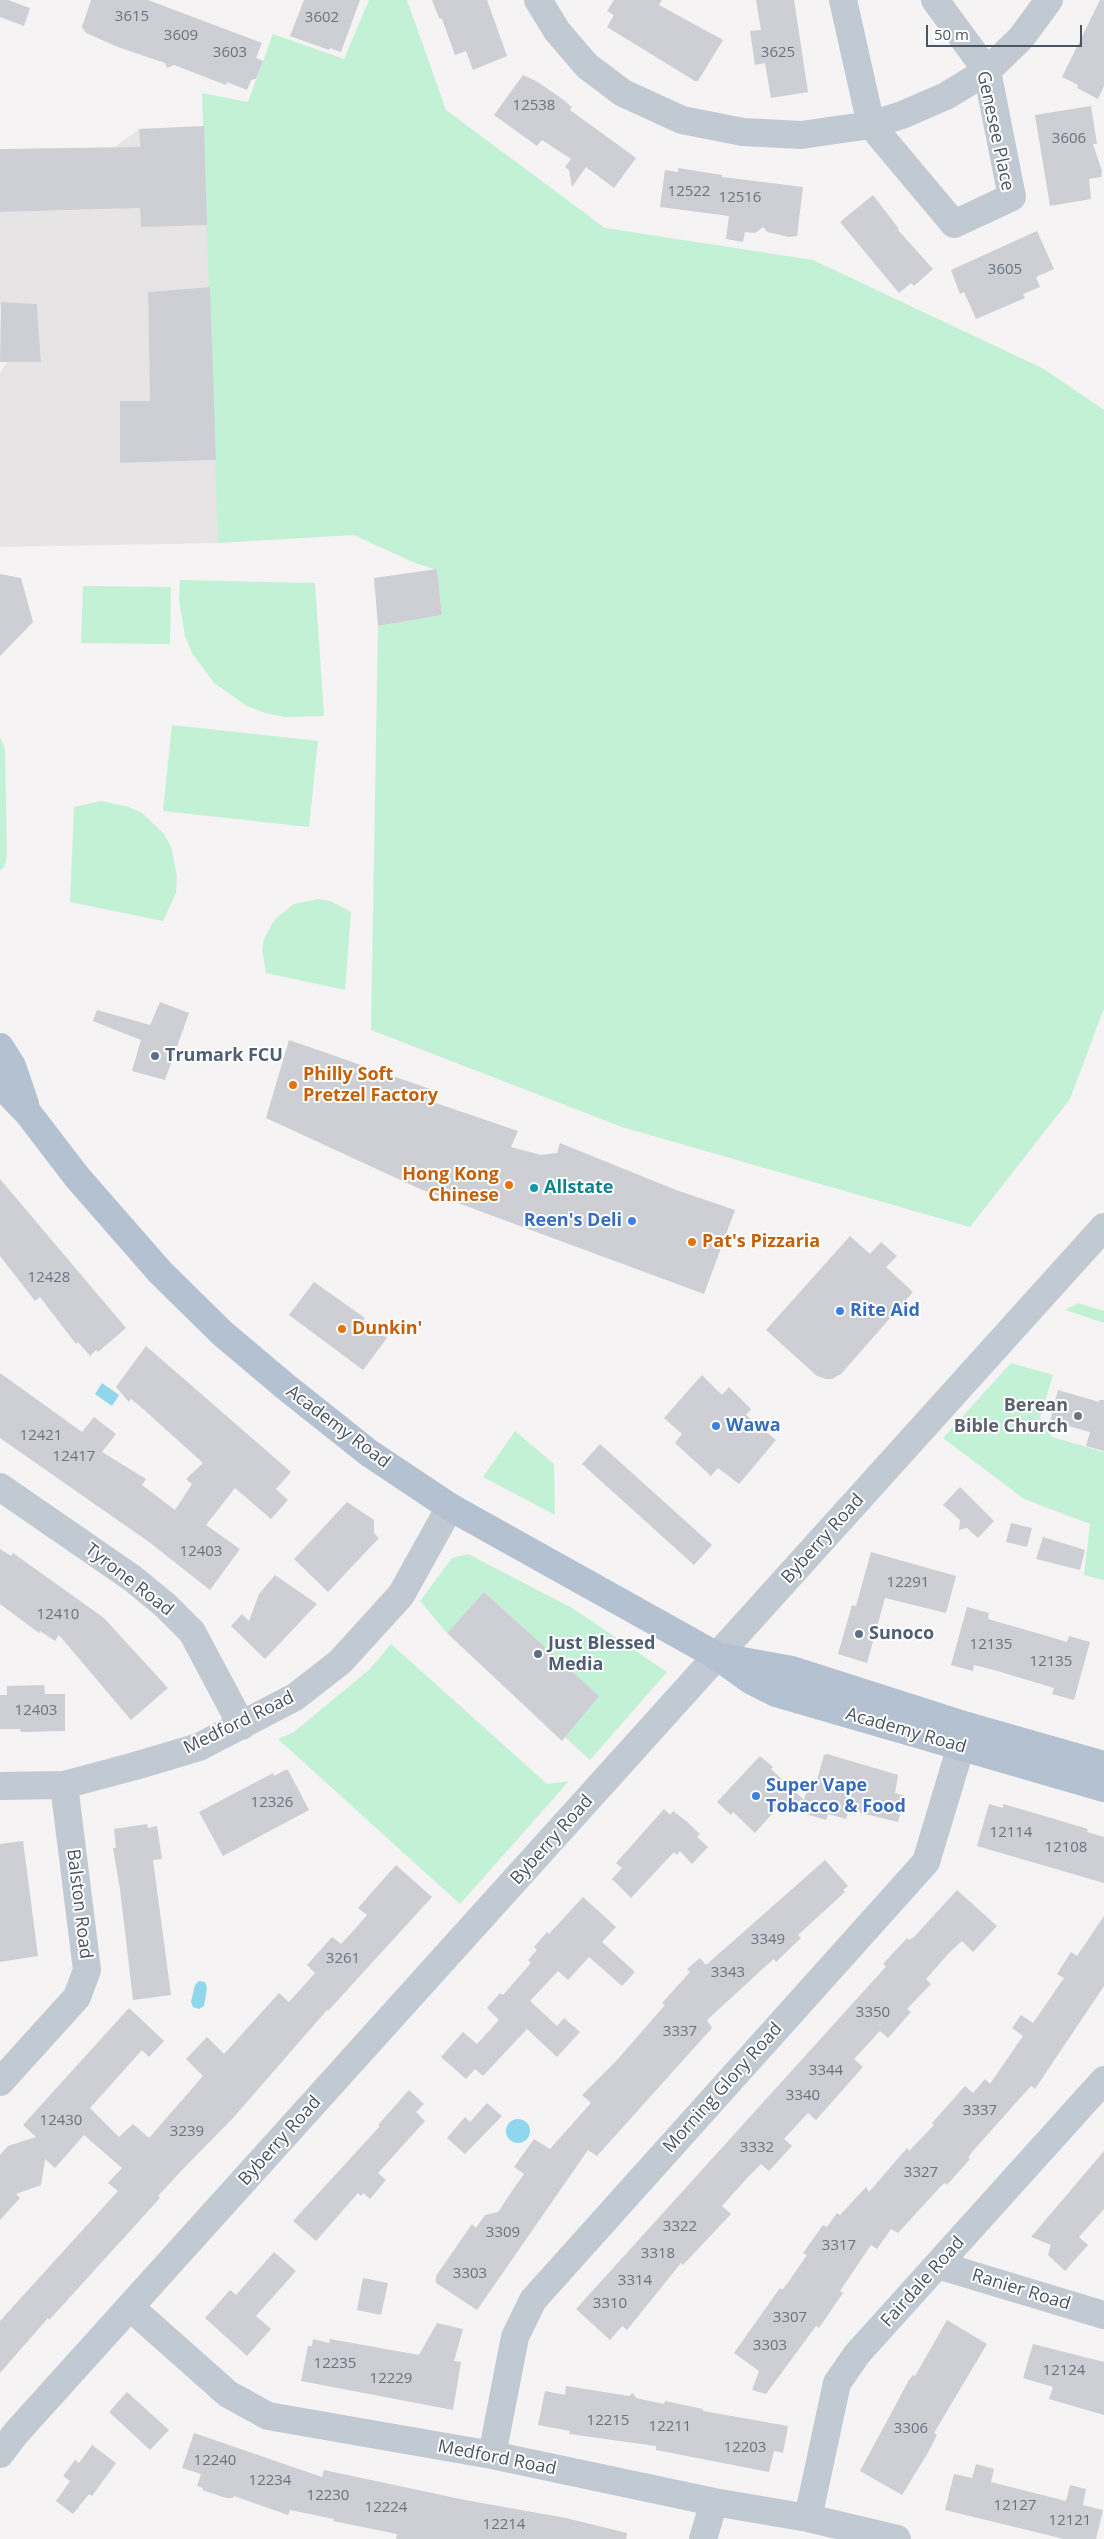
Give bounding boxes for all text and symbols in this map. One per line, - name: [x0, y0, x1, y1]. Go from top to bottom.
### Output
- house number: 3615: [115, 8, 149, 26]
- house number: 3602: [305, 9, 339, 27]
- scale bar: [929, 15, 1085, 47]
- text: 50 m: [934, 24, 969, 44]
- house number: 3609: [164, 27, 198, 45]
- house number: 3603: [213, 44, 247, 62]
- house number: 3625: [761, 44, 795, 62]
- street label: Genesee Place: [972, 69, 1018, 193]
- house number: 12538: [513, 97, 555, 115]
- house number: 3606: [1052, 130, 1086, 148]
- house number: 12522: [668, 183, 710, 201]
- house number: 12516: [719, 189, 761, 207]
- house number: 3605: [988, 261, 1022, 279]
- place label: Trumark FCU: [165, 1045, 283, 1067]
- marker: Trumark FCU: [149, 1050, 161, 1062]
- place label: Philly Soft Pretzel Factory: [303, 1064, 438, 1106]
- marker: Philly Soft Pretzel Factory: [287, 1079, 299, 1091]
- place label: Hong Kong Chinese: [402, 1164, 499, 1206]
- place label: Allstate: [544, 1177, 613, 1199]
- marker: Hong Kong Chinese: [503, 1179, 515, 1191]
- marker: Allstate: [528, 1182, 540, 1194]
- place label: Reen's Deli: [524, 1210, 622, 1232]
- marker: Reen's Deli: [626, 1215, 638, 1227]
- place label: Pat's Pizzaria: [702, 1231, 820, 1253]
- marker: Pat's Pizzaria: [686, 1236, 698, 1248]
- house number: 12428: [28, 1269, 70, 1287]
- place label: Rite Aid: [850, 1300, 920, 1322]
- marker: Rite Aid: [834, 1305, 846, 1317]
- place label: Dunkin': [352, 1318, 422, 1340]
- marker: Dunkin': [336, 1323, 348, 1335]
- street label: Academy Road: [282, 1381, 394, 1473]
- place label: Berean Bible Church: [954, 1395, 1068, 1438]
- marker: Berean Bible Church: [1072, 1410, 1084, 1422]
- place label: Wawa: [726, 1415, 781, 1437]
- marker: Wawa: [710, 1420, 722, 1432]
- house number: 12421: [20, 1427, 62, 1445]
- house number: 12417: [53, 1448, 95, 1466]
- street label: Byberry Road: [777, 1490, 869, 1588]
- street label: Tyrone Road: [81, 1539, 177, 1621]
- house number: 12403: [180, 1543, 222, 1561]
- house number: 12291: [887, 1574, 929, 1592]
- house number: 12410: [37, 1606, 79, 1624]
- place label: Sunoco: [869, 1623, 934, 1645]
- marker: Sunoco: [853, 1628, 865, 1640]
- place label: Just Blessed Media: [548, 1633, 655, 1676]
- house number: 12135: [970, 1636, 1012, 1654]
- marker: Just Blessed Media: [532, 1648, 544, 1660]
- house number: 12135: [1030, 1653, 1072, 1671]
- street label: Medford Road: [180, 1687, 298, 1759]
- house number: 12403: [15, 1702, 57, 1720]
- street label: Academy Road: [843, 1703, 969, 1759]
- place label: Super Vape Tobacco & Food: [766, 1775, 906, 1818]
- marker: Super Vape Tobacco & Food: [750, 1790, 762, 1802]
- street label: Byberry Road: [506, 1791, 598, 1889]
- house number: 12326: [251, 1794, 293, 1812]
- house number: 12114: [990, 1824, 1032, 1842]
- house number: 12108: [1045, 1839, 1087, 1857]
- street label: Balston Road: [62, 1848, 96, 1960]
- house number: 3349: [751, 1931, 785, 1949]
- house number: 3261: [326, 1950, 360, 1968]
- house number: 3343: [711, 1964, 745, 1982]
- house number: 3350: [856, 2004, 890, 2022]
- street label: Morning Glory Road: [659, 2018, 787, 2158]
- house number: 3337: [663, 2023, 697, 2041]
- house number: 3344: [809, 2062, 843, 2080]
- house number: 3340: [786, 2087, 820, 2105]
- street label: Byberry Road: [234, 2092, 326, 2190]
- house number: 3337: [963, 2102, 997, 2120]
- house number: 12430: [40, 2112, 82, 2130]
- house number: 3239: [170, 2123, 204, 2141]
- house number: 3332: [740, 2139, 774, 2157]
- house number: 3327: [904, 2164, 938, 2182]
- house number: 3322: [663, 2218, 697, 2236]
- house number: 3309: [486, 2224, 520, 2242]
- street label: Fairdale Road: [877, 2232, 969, 2332]
- house number: 3317: [822, 2237, 856, 2255]
- house number: 3318: [641, 2245, 675, 2263]
- house number: 3303: [453, 2265, 487, 2283]
- street label: Ranier Road: [969, 2265, 1073, 2315]
- house number: 3314: [618, 2272, 652, 2290]
- house number: 3310: [593, 2295, 627, 2313]
- house number: 3307: [773, 2309, 807, 2327]
- house number: 3303: [753, 2337, 787, 2355]
- house number: 12235: [314, 2355, 356, 2373]
- house number: 12124: [1043, 2362, 1085, 2380]
- house number: 12229: [370, 2370, 412, 2388]
- house number: 12215: [587, 2412, 629, 2430]
- house number: 12211: [649, 2418, 691, 2436]
- house number: 3306: [894, 2420, 928, 2438]
- street label: Medford Road: [436, 2436, 558, 2480]
- house number: 12203: [724, 2439, 766, 2457]
- house number: 12240: [194, 2452, 236, 2470]
- house number: 12234: [249, 2472, 291, 2490]
- house number: 12230: [307, 2487, 349, 2505]
- house number: 12127: [994, 2497, 1036, 2515]
- house number: 12224: [365, 2499, 407, 2517]
- house number: 12121: [1049, 2512, 1091, 2530]
- house number: 12214: [483, 2516, 525, 2534]

